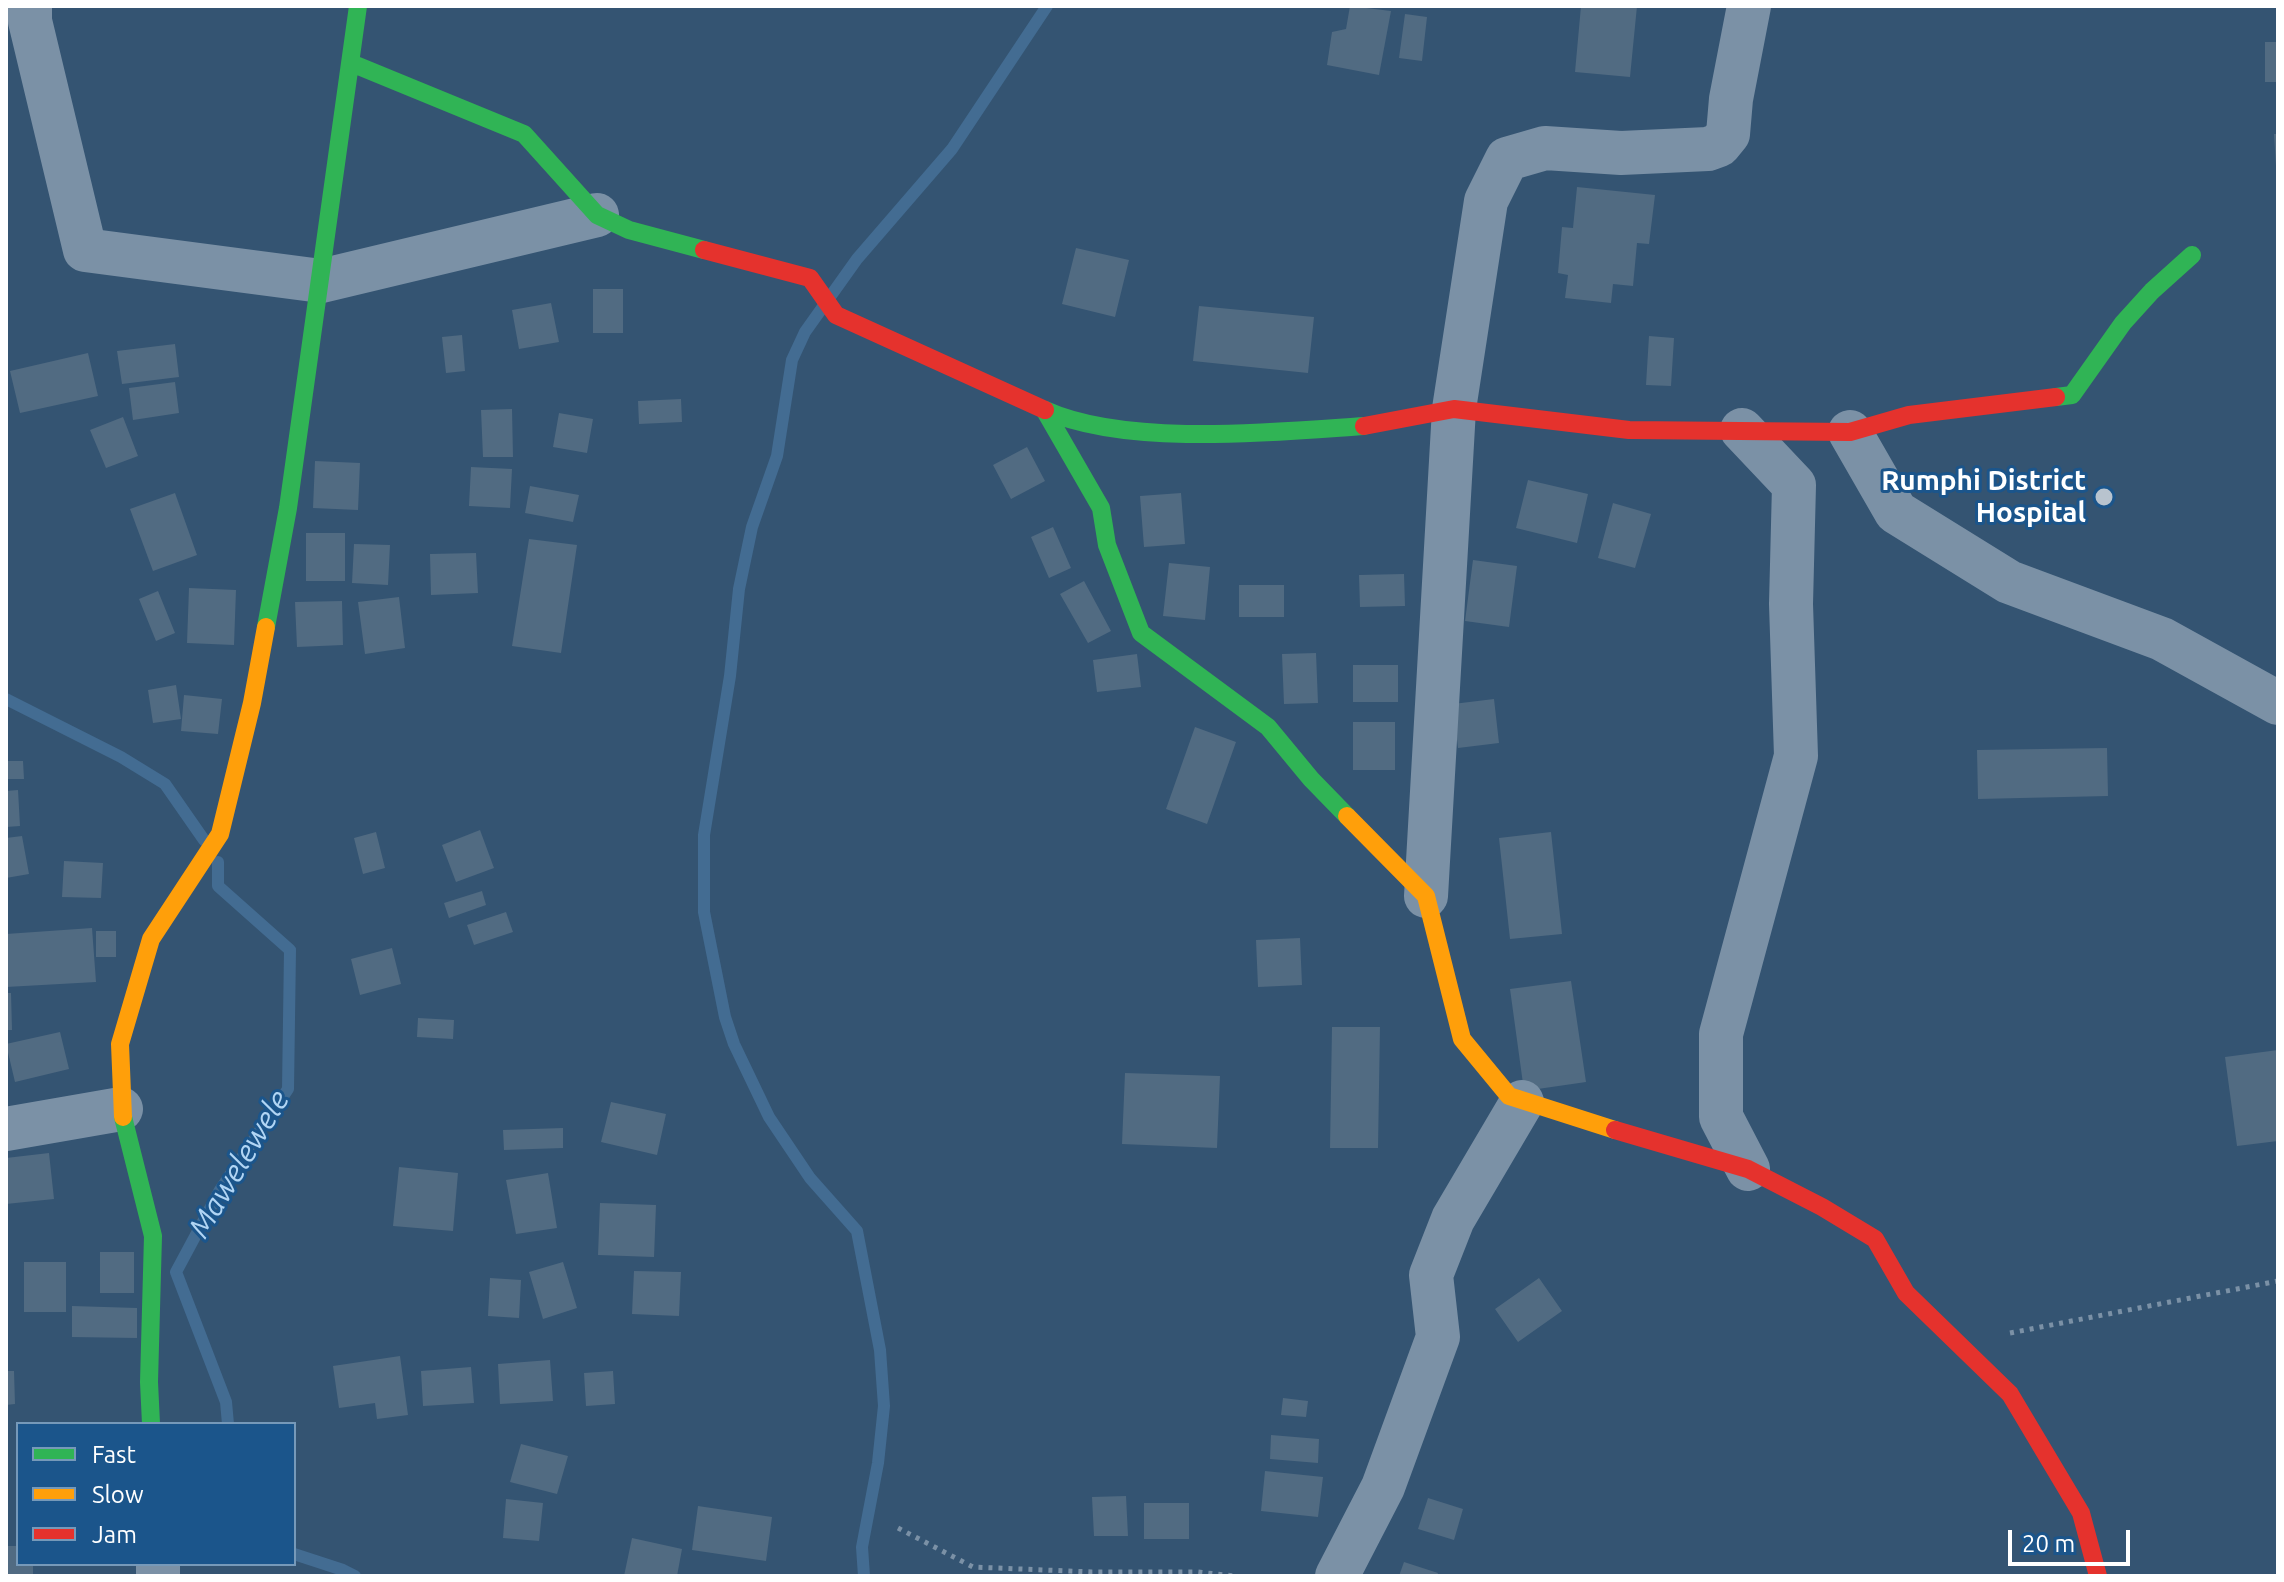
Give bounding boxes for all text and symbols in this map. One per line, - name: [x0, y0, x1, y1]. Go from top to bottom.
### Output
- place label: Rumphi District Hospital: [1881, 464, 2086, 530]
- marker: Rumphi District Hospital: [2093, 486, 2115, 508]
- water label: Mawelewele: [181, 1084, 297, 1244]
- legend: [16, 1422, 296, 1566]
- text: Fast: [92, 1441, 136, 1468]
- text: Slow: [92, 1481, 144, 1508]
- scale bar: [2012, 1514, 2134, 1564]
- text: Jam: [92, 1521, 137, 1548]
- text: 20 m: [2022, 1530, 2075, 1557]

